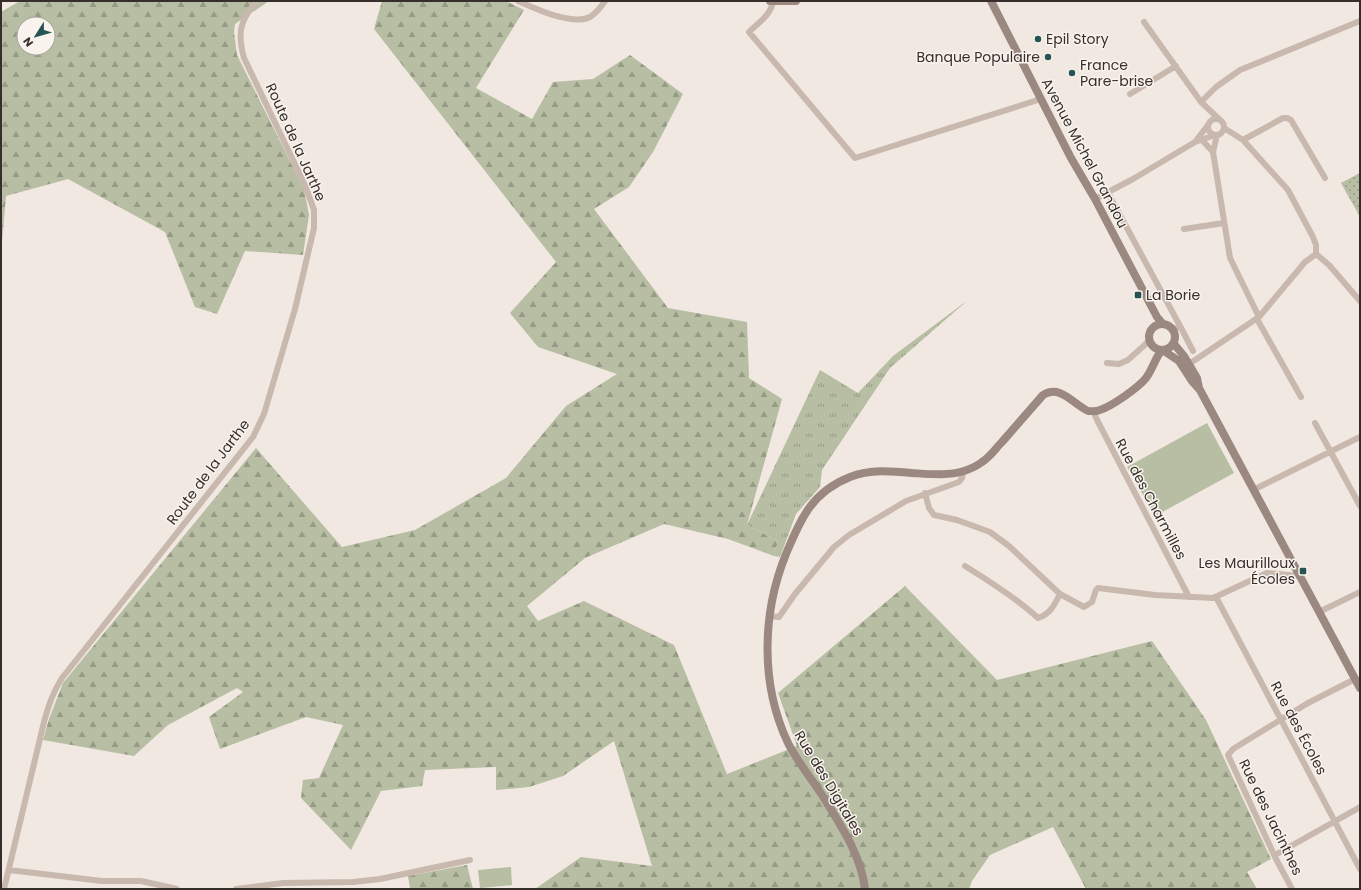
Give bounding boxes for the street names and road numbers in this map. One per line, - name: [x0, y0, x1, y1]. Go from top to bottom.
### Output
- street label: Avenue Michel Grandou: [1037, 75, 1133, 231]
- street label: Route de la Jarthe: [261, 80, 331, 205]
- street label: Route de la Jarthe: [162, 415, 254, 529]
- street label: Rue des Charmilles: [1111, 435, 1191, 563]
- street label: Rue des Écoles: [1266, 678, 1332, 778]
- street label: Rue des Digitales: [790, 727, 868, 839]
- street label: Rue des Jacinthes: [1234, 756, 1308, 878]

